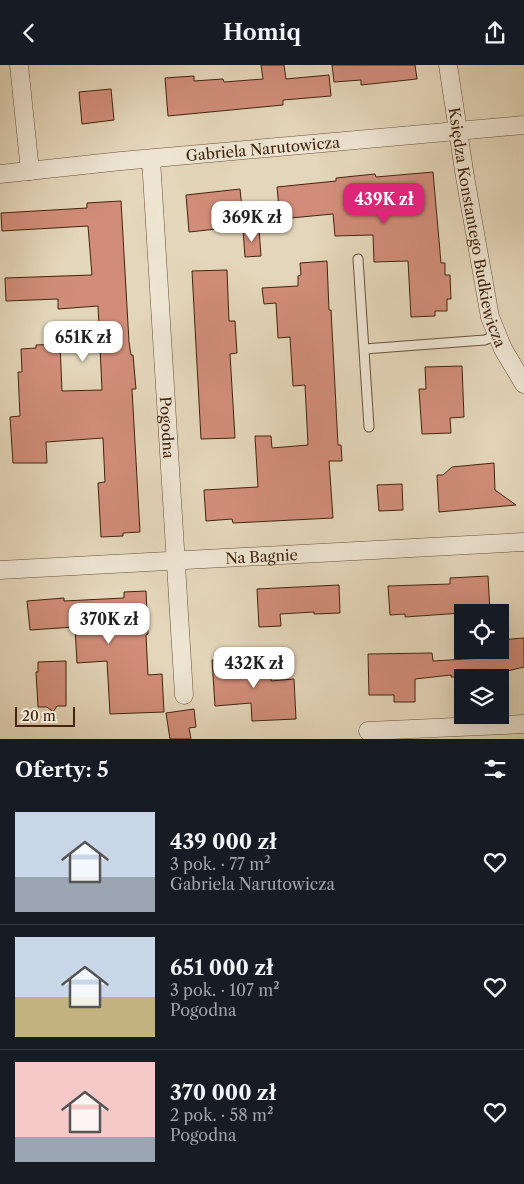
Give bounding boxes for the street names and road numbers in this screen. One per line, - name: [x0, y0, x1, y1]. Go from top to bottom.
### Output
- street label: Księdza Konstantego Budkiewicza: [445, 106, 511, 350]
- street label: Gabriela Narutowicza: [185, 132, 341, 165]
- street label: Pogodna: [156, 396, 179, 459]
- street label: Na Bagnie: [225, 545, 298, 567]

